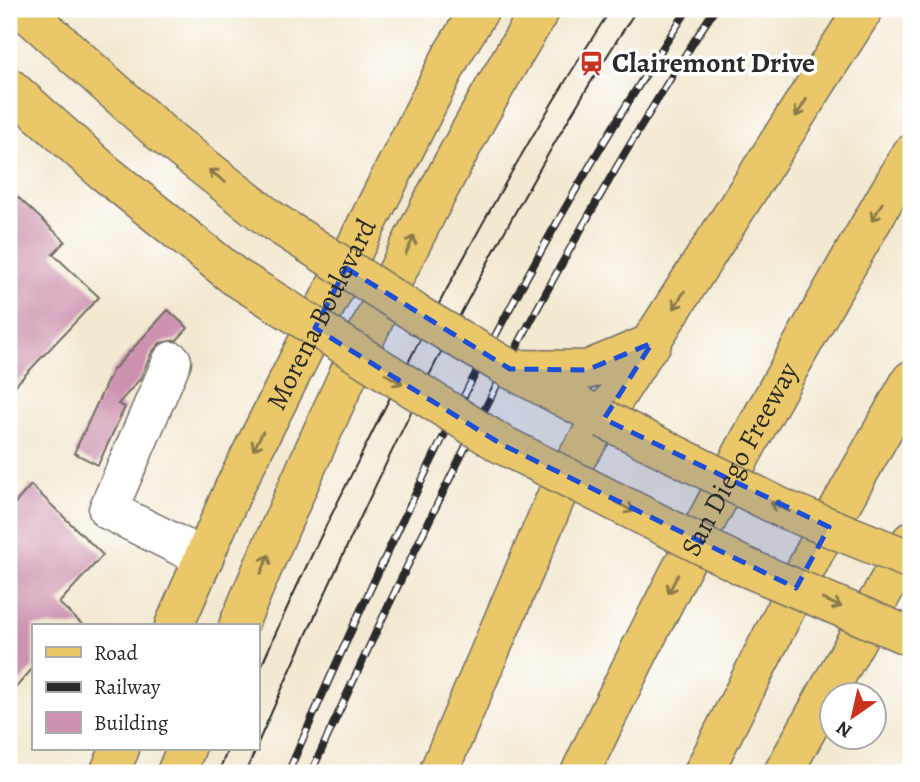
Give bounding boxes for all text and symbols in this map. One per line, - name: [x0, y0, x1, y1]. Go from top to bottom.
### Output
- place label: Clairemont Drive: [612, 44, 815, 82]
- station icon: Clairemont Drive: [578, 49, 606, 77]
- one-way arrow: [793, 97, 807, 117]
- one-way arrow: [208, 169, 226, 184]
- one-way arrow: [870, 202, 884, 222]
- street label: Morena Boulevard: [257, 211, 386, 416]
- one-way arrow: [403, 235, 417, 256]
- one-way arrow: [672, 290, 687, 309]
- street label: San Diego Freeway: [672, 355, 808, 563]
- one-way arrow: [384, 372, 404, 386]
- one-way arrow: [250, 430, 264, 451]
- one-way arrow: [770, 500, 791, 513]
- one-way arrow: [615, 501, 635, 515]
- one-way arrow: [259, 553, 272, 575]
- one-way arrow: [666, 573, 679, 594]
- one-way arrow: [820, 598, 842, 611]
- legend: [32, 624, 259, 750]
- text: Road: [94, 639, 138, 667]
- text: Railway: [94, 673, 161, 701]
- north arrow: [818, 680, 888, 750]
- text: Building: [94, 709, 169, 737]
- text: N: [831, 715, 857, 744]

